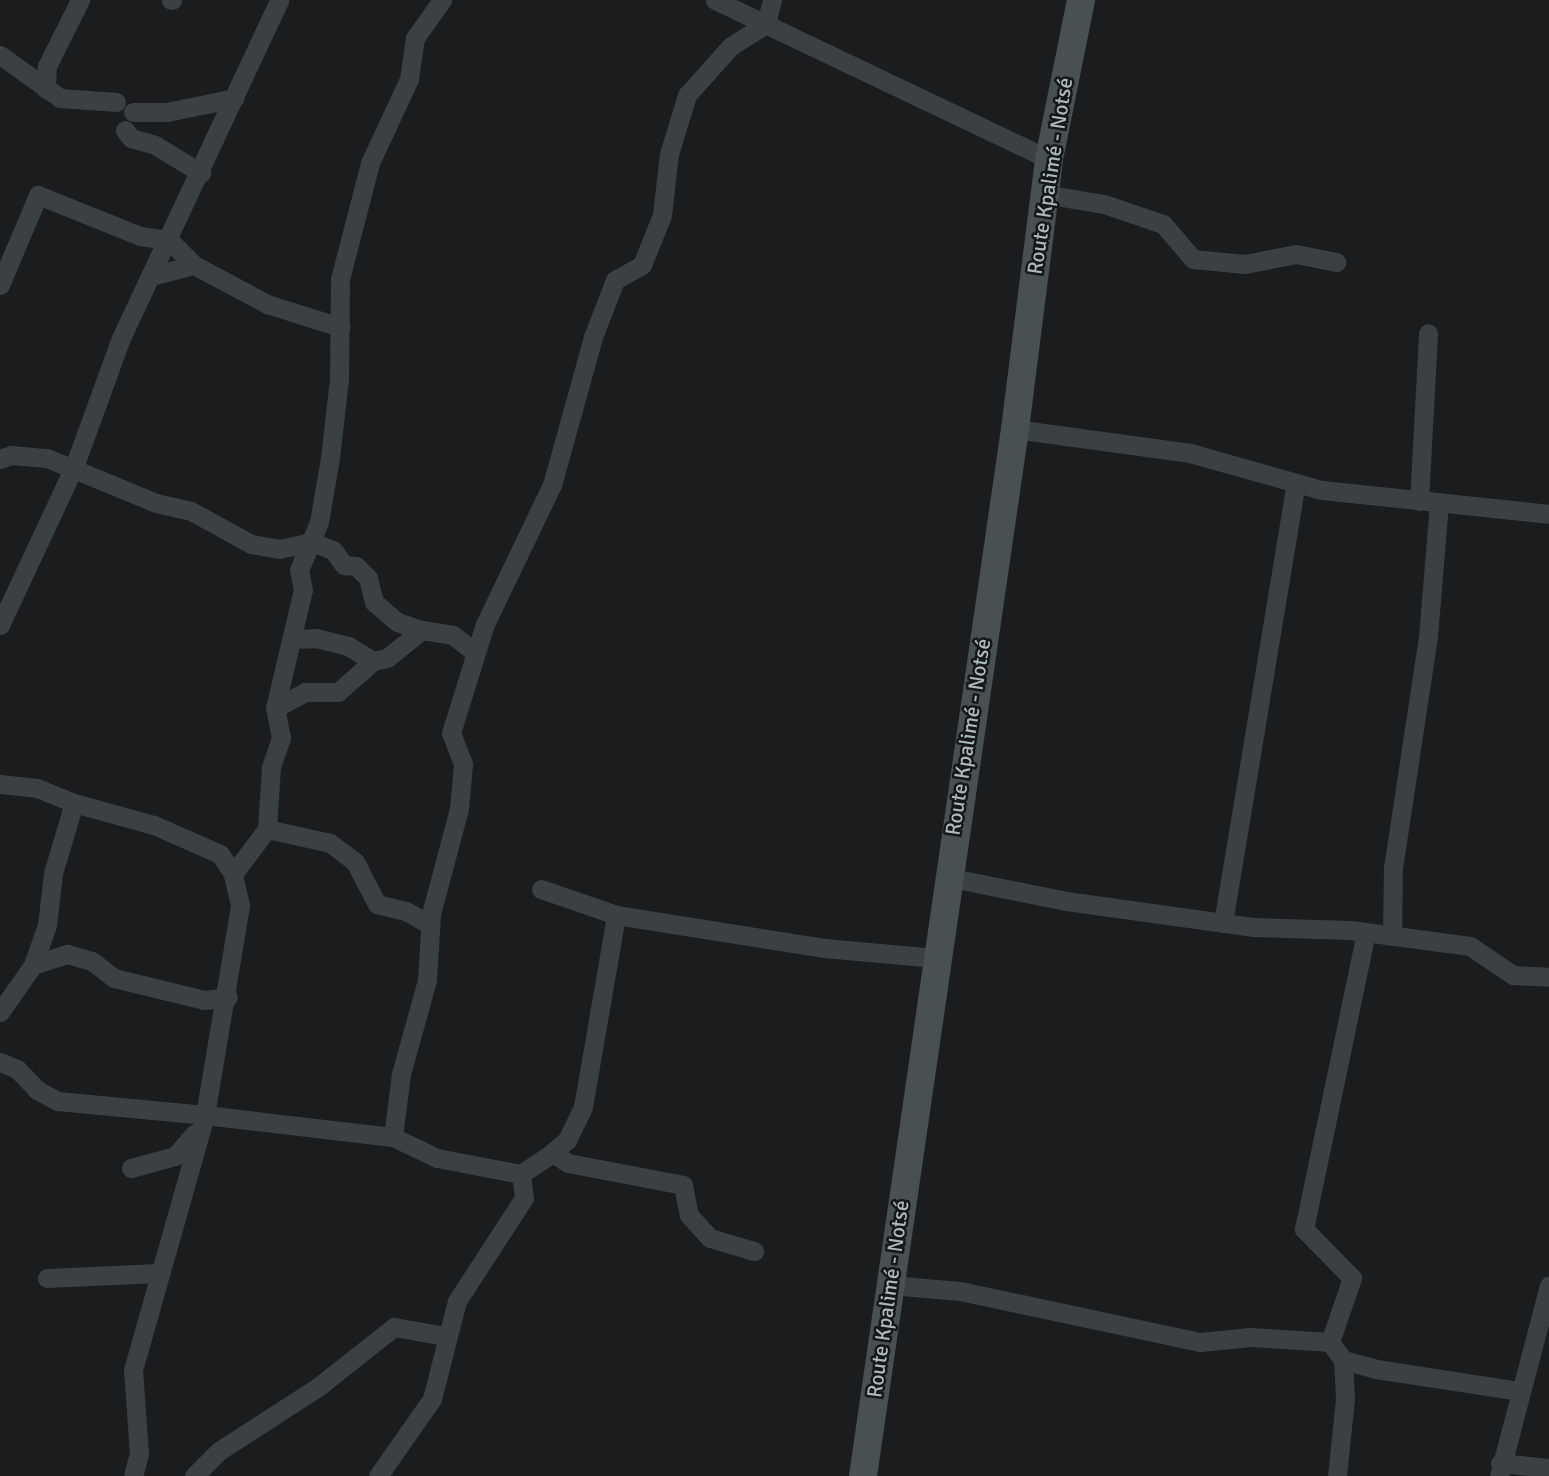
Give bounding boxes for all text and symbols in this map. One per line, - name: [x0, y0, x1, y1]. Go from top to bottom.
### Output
- street label: Route Kpalimé - Notsé: [1022, 76, 1078, 276]
- street label: Route Kpalimé - Notsé: [940, 637, 996, 837]
- street label: Route Kpalimé - Notsé: [862, 1199, 914, 1399]

